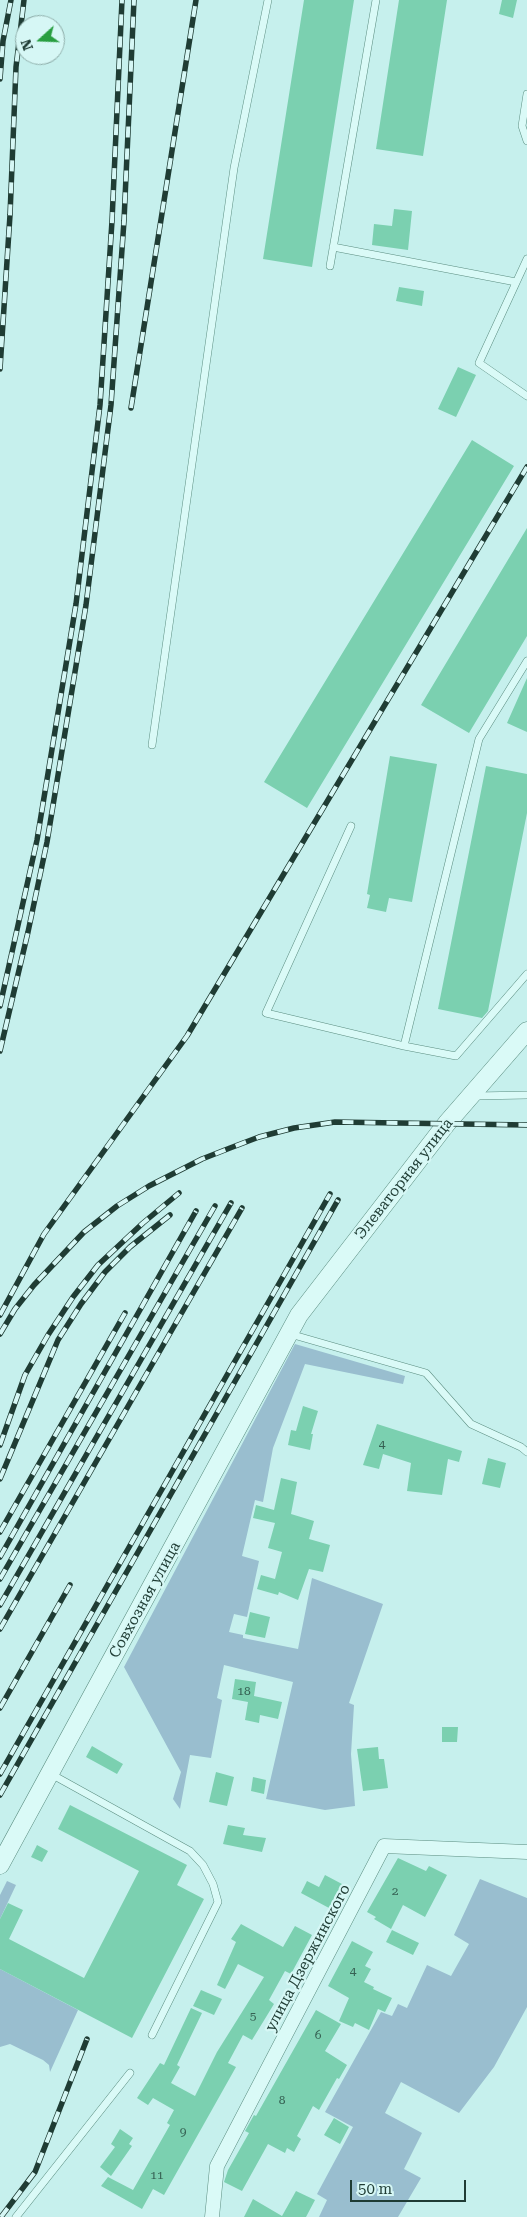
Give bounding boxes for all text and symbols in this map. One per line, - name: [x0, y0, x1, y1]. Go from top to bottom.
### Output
- north arrow: [15, 15, 65, 65]
- text: N: [17, 37, 36, 53]
- street label: Элеваторная улица: [351, 1115, 457, 1243]
- house number: 4: [379, 1437, 385, 1451]
- street label: Совхозная улица: [106, 1539, 184, 1661]
- house number: 18: [237, 1684, 251, 1698]
- street label: улица Дзержинского: [262, 1881, 354, 2035]
- house number: 2: [392, 1884, 398, 1898]
- house number: 4: [350, 1964, 356, 1978]
- house number: 5: [250, 2009, 256, 2023]
- house number: 6: [315, 2028, 321, 2042]
- house number: 8: [279, 2093, 285, 2107]
- house number: 9: [180, 2125, 186, 2139]
- house number: 11: [150, 2168, 164, 2182]
- scale bar: [352, 2170, 468, 2202]
- text: 50 m: [358, 2180, 392, 2198]

